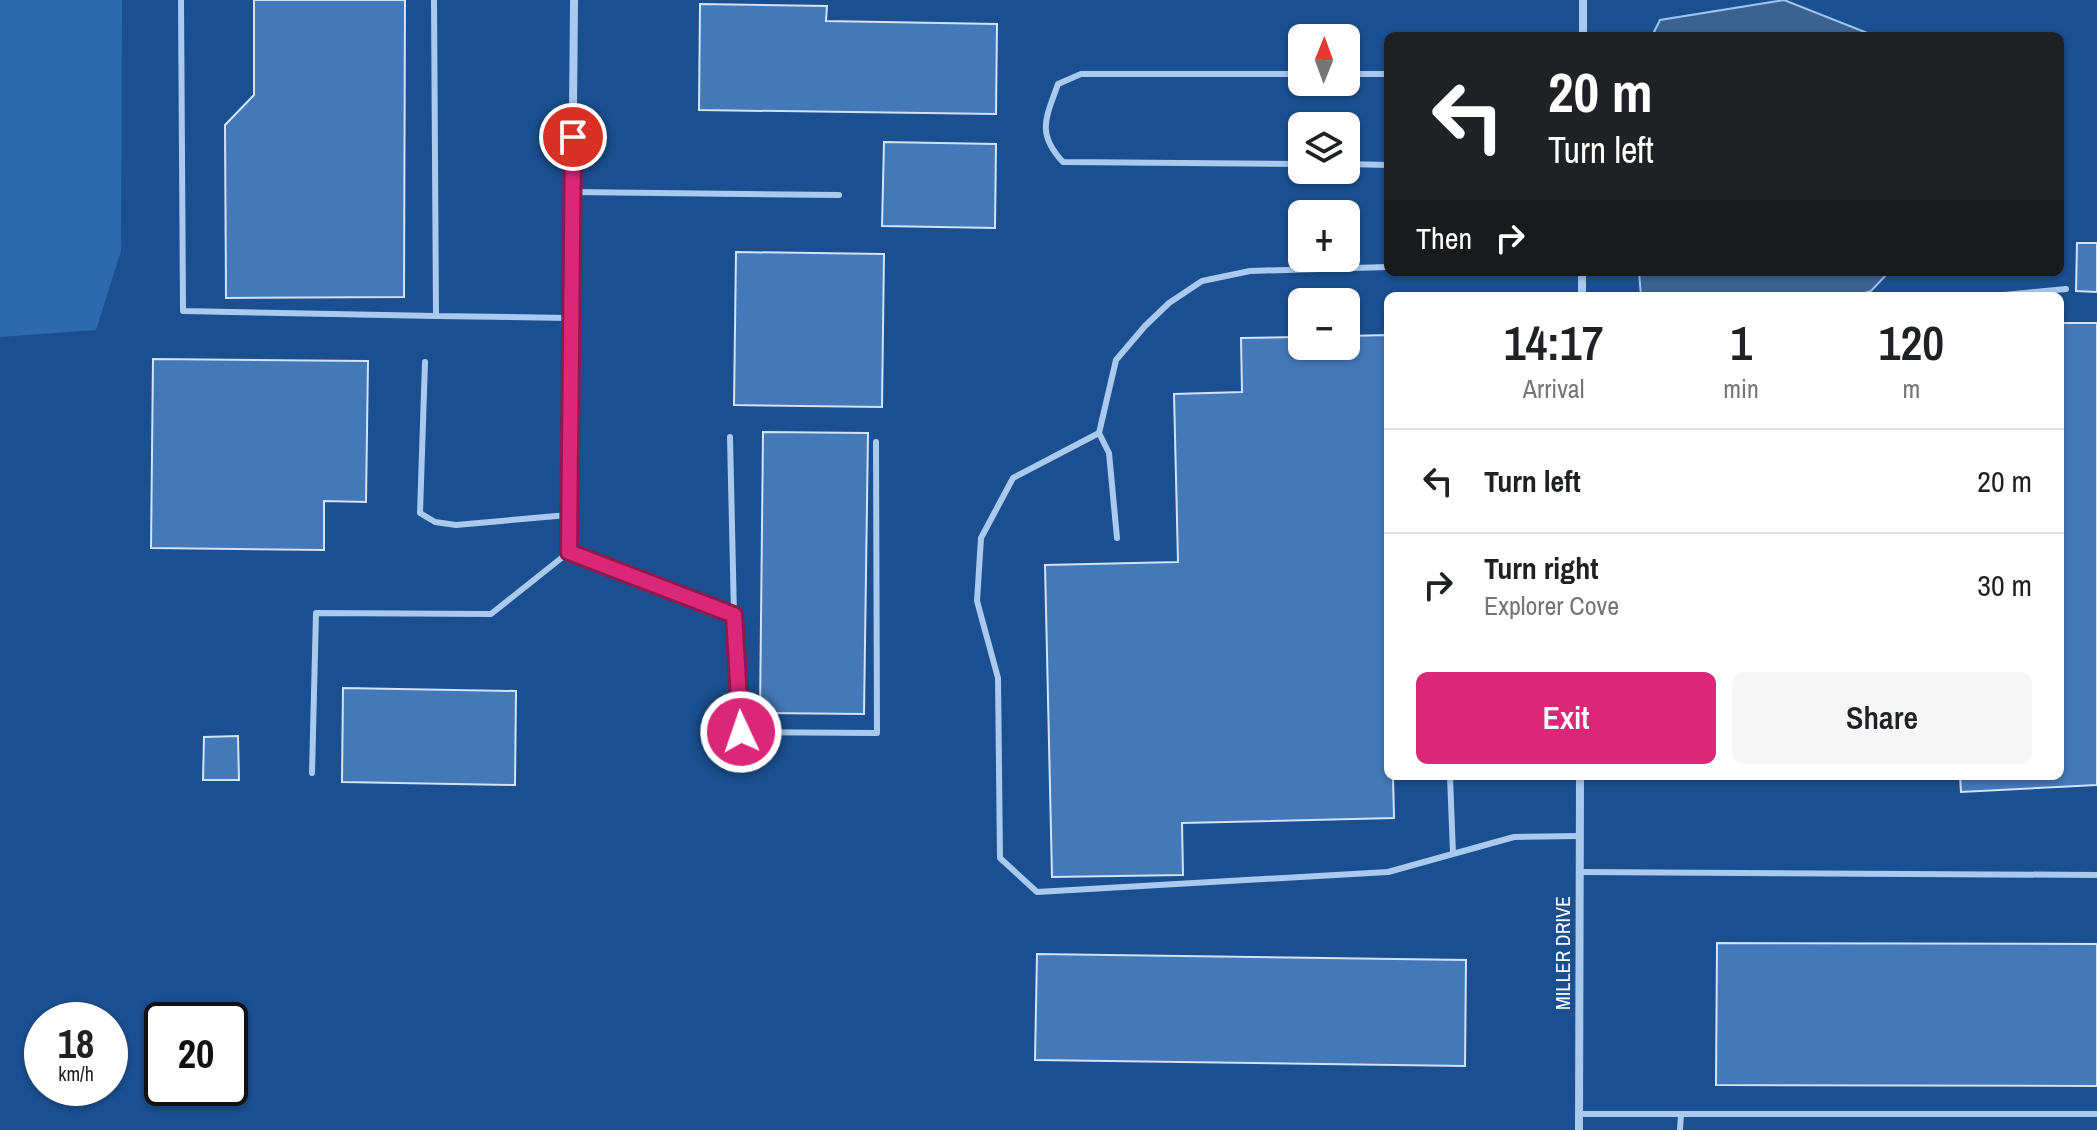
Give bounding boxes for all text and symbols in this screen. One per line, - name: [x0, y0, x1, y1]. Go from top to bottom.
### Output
- north arrow: [1288, 24, 1360, 96]
- map controls: [1288, 24, 1360, 360]
- text: 20 m: [1548, 54, 1653, 129]
- icon: left: [1416, 64, 1520, 168]
- pin: [539, 103, 607, 171]
- button: layers: [1288, 112, 1360, 184]
- icon: arrive: [551, 115, 595, 159]
- text: Turn left: [1548, 126, 1654, 174]
- button: +: [1288, 200, 1360, 272]
- icon: right: [1488, 216, 1532, 260]
- text: Then: [1416, 218, 1472, 258]
- button: −: [1288, 288, 1360, 360]
- text: 14:17: [1504, 310, 1604, 375]
- text: 1: [1730, 310, 1752, 375]
- text: 120: [1879, 310, 1944, 375]
- text: Arrival: [1523, 371, 1584, 406]
- text: min: [1723, 371, 1759, 406]
- text: m: [1903, 371, 1920, 406]
- icon: left: [1416, 459, 1460, 503]
- text: Turn left: [1484, 461, 1581, 501]
- text: 20 m: [1977, 461, 2032, 501]
- text: Turn right: [1484, 548, 1598, 588]
- icon: right: [1416, 563, 1460, 607]
- text: 30 m: [1977, 565, 2032, 605]
- text: Explorer Cove: [1484, 588, 1619, 623]
- button: Exit: [1416, 672, 1716, 764]
- button: Share: [1732, 672, 2032, 764]
- position arrow: [699, 690, 783, 774]
- street label: MILLER DRIVE: [1549, 896, 1576, 1010]
- speed limit sign: 20: [144, 1002, 248, 1106]
- text: 18: [58, 1017, 94, 1070]
- text: km/h: [58, 1060, 94, 1087]

